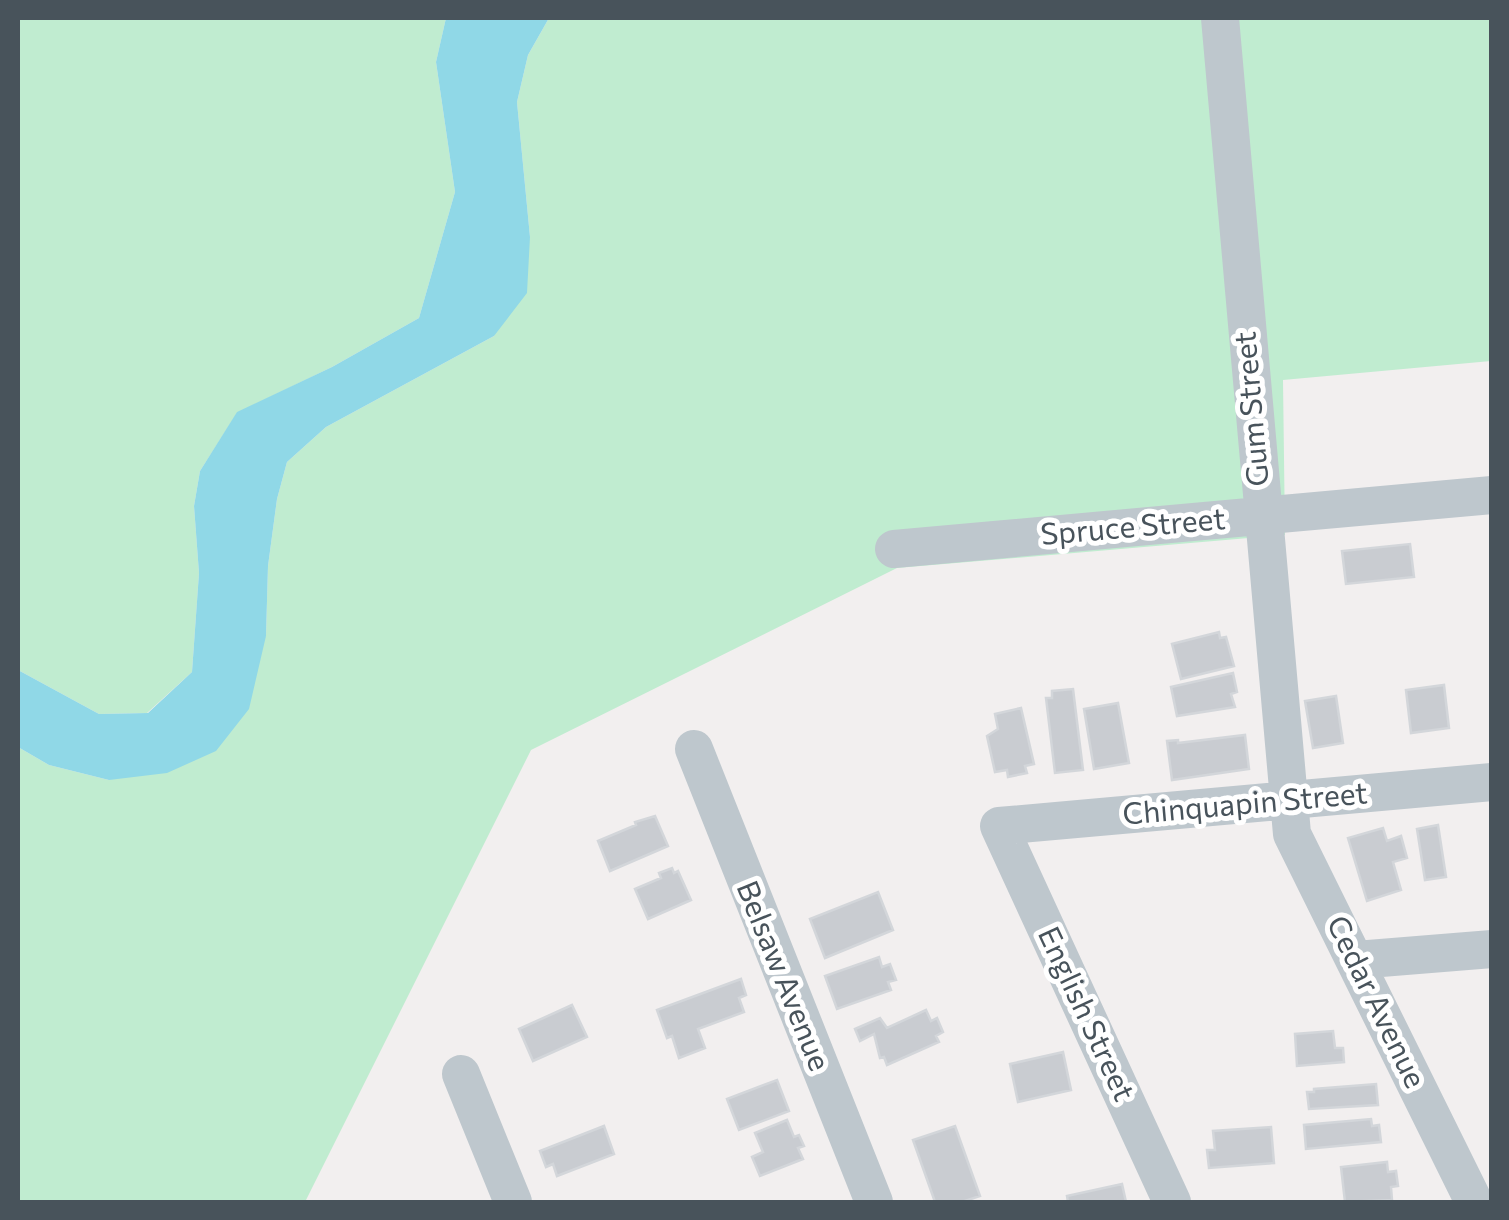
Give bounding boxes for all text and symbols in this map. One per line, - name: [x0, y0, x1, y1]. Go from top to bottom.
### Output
- street label: Gum Street: [1224, 330, 1275, 488]
- street label: Spruce Street: [1039, 498, 1227, 551]
- street label: Chinquapin Street: [1121, 772, 1369, 831]
- street label: Belsaw Avenue: [730, 875, 840, 1075]
- street label: Cedar Avenue: [1321, 909, 1436, 1093]
- street label: English Street: [1032, 920, 1145, 1106]

